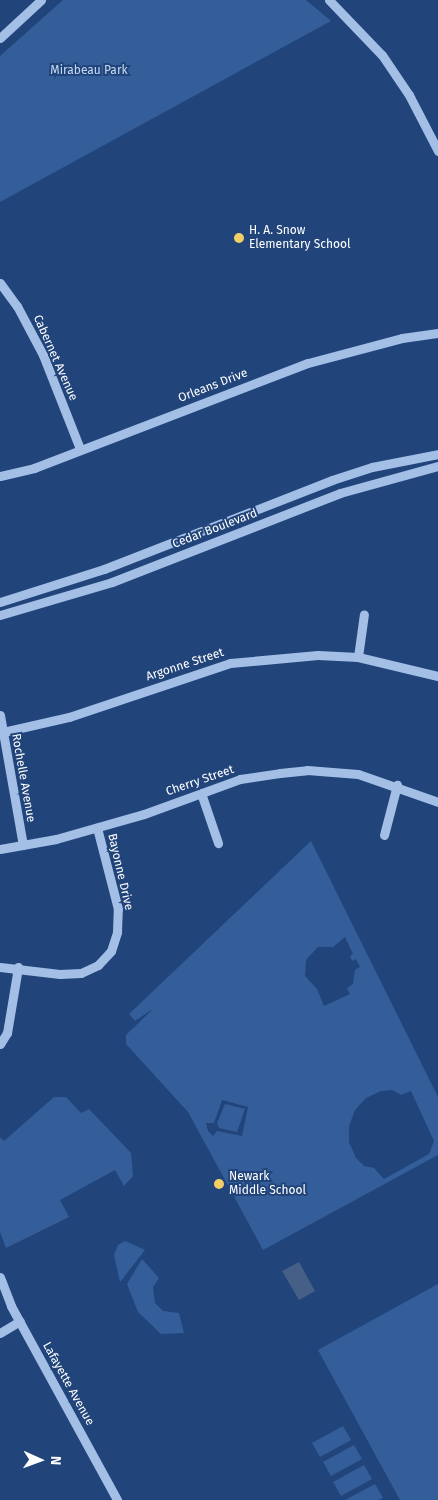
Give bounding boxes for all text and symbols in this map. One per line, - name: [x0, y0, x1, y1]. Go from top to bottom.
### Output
- park label: Mirabeau Park: [50, 64, 128, 78]
- place label: H. A. Snow Elementary School: [249, 224, 351, 252]
- marker: H. A. Snow Elementary School: [233, 232, 245, 244]
- street label: Cabernet Avenue: [30, 313, 80, 403]
- street label: Orleans Drive: [176, 366, 250, 406]
- street label: Cedar Boulevard: [171, 506, 259, 552]
- street label: Argonne Street: [144, 646, 226, 684]
- street label: Rochelle Avenue: [8, 732, 38, 824]
- street label: Cherry Street: [164, 763, 236, 799]
- street label: Bayonne Drive: [104, 832, 136, 912]
- place label: Newark Middle School: [229, 1170, 306, 1198]
- marker: Newark Middle School: [213, 1178, 225, 1190]
- street label: Lafayette Avenue: [39, 1340, 97, 1428]
- north arrow: [15, 1435, 65, 1485]
- text: N: [47, 1456, 64, 1465]

